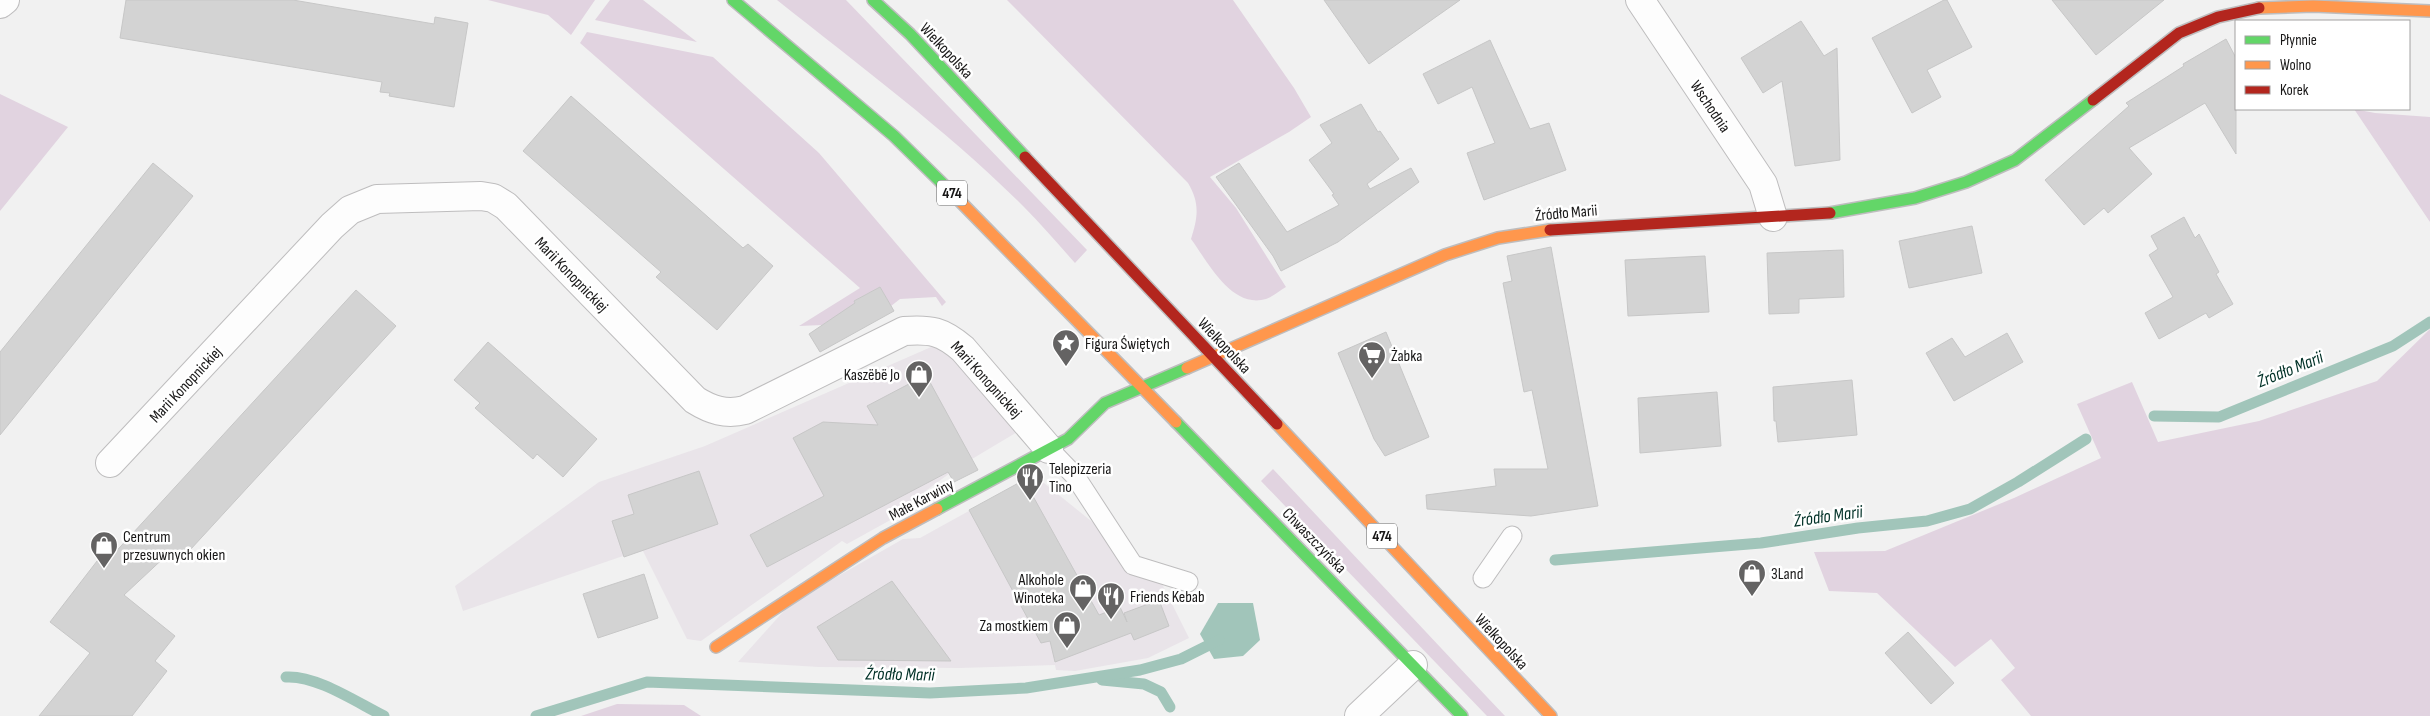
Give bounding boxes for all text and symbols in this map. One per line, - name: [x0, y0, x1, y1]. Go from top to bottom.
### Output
- street label: Wielkopolska: [915, 19, 977, 83]
- legend: [2235, 20, 2410, 110]
- text: Płynnie: [2280, 31, 2317, 50]
- text: Wolno: [2280, 56, 2311, 75]
- street label: Wschodnia: [1686, 77, 1734, 136]
- text: Korek: [2280, 81, 2309, 100]
- road number: 474: [937, 180, 967, 206]
- street label: Źródło Marii: [1534, 201, 1598, 226]
- street label: Marii Konopnickiej: [530, 234, 612, 317]
- street label: Wielkopolska: [1193, 314, 1255, 378]
- place icon: Figura Świętych: [1051, 328, 1081, 367]
- place label: Figura Świętych: [1085, 335, 1170, 354]
- street label: Marii Konopnickiej: [946, 338, 1026, 423]
- supermarket icon: Żabka: [1357, 340, 1387, 379]
- street label: Marii Konopnickiej: [146, 343, 226, 427]
- water label: Źródło Marii: [2253, 346, 2327, 393]
- place label: Żabka: [1391, 347, 1423, 366]
- shop icon: Kaszëbë Jo: [904, 359, 934, 398]
- place label: Kaszëbë Jo: [844, 366, 900, 385]
- place label: Telepizzeria Tino: [1049, 460, 1111, 497]
- restaurant icon: Telepizzeria Tino: [1015, 462, 1045, 501]
- street label: Małe Karwiny: [886, 475, 957, 525]
- water label: Źródło Marii: [1791, 501, 1865, 532]
- street label: Chwaszczyńska: [1278, 504, 1350, 578]
- road number: 474: [1367, 524, 1397, 548]
- place label: Centrum przesuwnych okien: [123, 528, 225, 565]
- shop icon: Centrum przesuwnych okien: [89, 530, 119, 569]
- shop icon: 3Land: [1737, 558, 1767, 597]
- place label: 3Land: [1771, 565, 1803, 584]
- place label: Alkohole Winoteka: [1014, 571, 1064, 608]
- shop icon: Alkohole Winoteka: [1068, 573, 1098, 612]
- restaurant icon: Friends Kebab: [1096, 581, 1126, 620]
- place label: Friends Kebab: [1130, 588, 1205, 607]
- shop icon: Za mostkiem: [1052, 610, 1082, 649]
- street label: Wielkopolska: [1470, 610, 1532, 674]
- place label: Za mostkiem: [980, 617, 1048, 636]
- water label: Źródło Marii: [864, 663, 936, 686]

